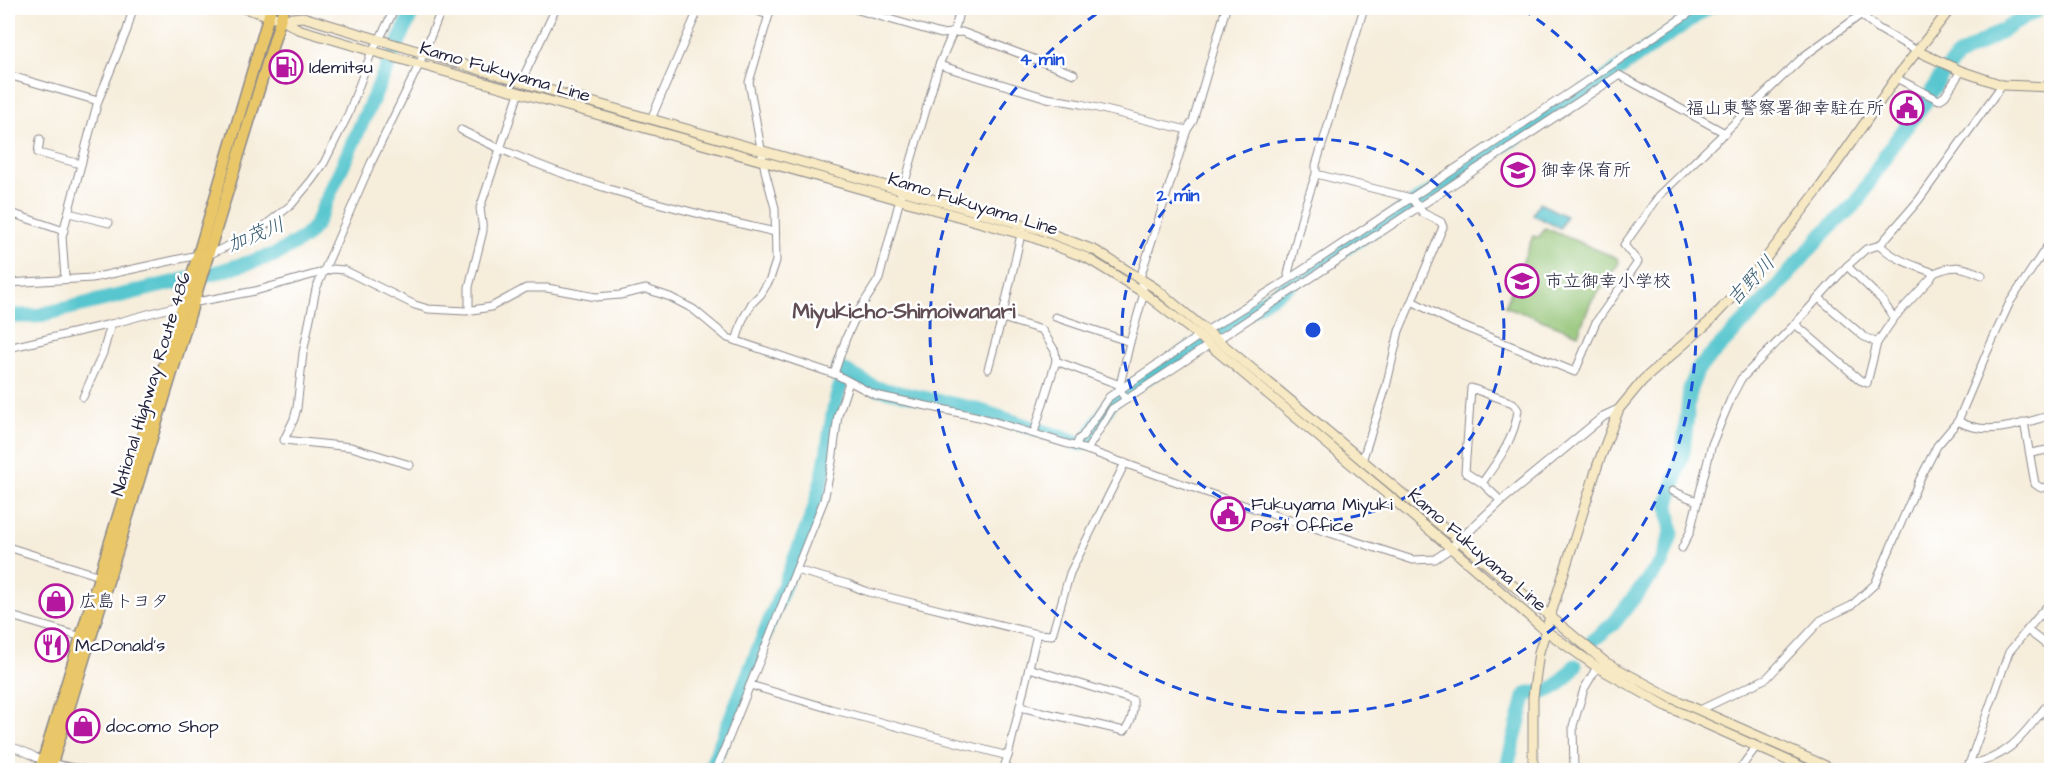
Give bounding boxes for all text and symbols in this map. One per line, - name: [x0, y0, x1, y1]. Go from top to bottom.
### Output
- street label: Kamo Fukuyama Line: [416, 36, 594, 109]
- text: 4 min: [1019, 47, 1065, 72]
- fuel station icon: Idemitsu: [268, 49, 304, 85]
- place label: Idemitsu: [309, 55, 373, 80]
- public building icon: 福山東警察署御幸駐在所: [1889, 90, 1925, 126]
- place label: 福山東警察署御幸駐在所: [1686, 96, 1884, 121]
- school or university icon: 御幸保育所: [1500, 152, 1536, 188]
- place label: 御幸保育所: [1541, 158, 1631, 183]
- street label: Kamo Fukuyama Line: [885, 166, 1061, 243]
- text: 2 min: [1155, 183, 1200, 208]
- water label: 加茂川: [223, 211, 289, 259]
- water label: 吉野川: [1720, 250, 1782, 312]
- school or university icon: 市立御幸小学校: [1504, 263, 1540, 299]
- street label: National Highway Route 486: [105, 269, 198, 499]
- place label: 市立御幸小学校: [1545, 269, 1671, 294]
- district label: Miyukicho-Shimoiwanari: [793, 297, 1016, 329]
- centre of rings: [1303, 320, 1323, 340]
- street label: Kamo Fukuyama Line: [1402, 483, 1552, 618]
- place label: Fukuyama Miyuki Post Office: [1251, 492, 1393, 538]
- public building icon: Fukuyama Miyuki Post Office: [1210, 496, 1246, 532]
- shop icon: 広島トヨタ: [38, 583, 74, 619]
- place label: 広島トヨタ: [79, 589, 169, 614]
- restaurant icon: McDonald's: [34, 627, 70, 663]
- place label: McDonald's: [75, 633, 165, 658]
- shop icon: docomo Shop: [65, 708, 101, 744]
- place label: docomo Shop: [106, 714, 219, 739]

